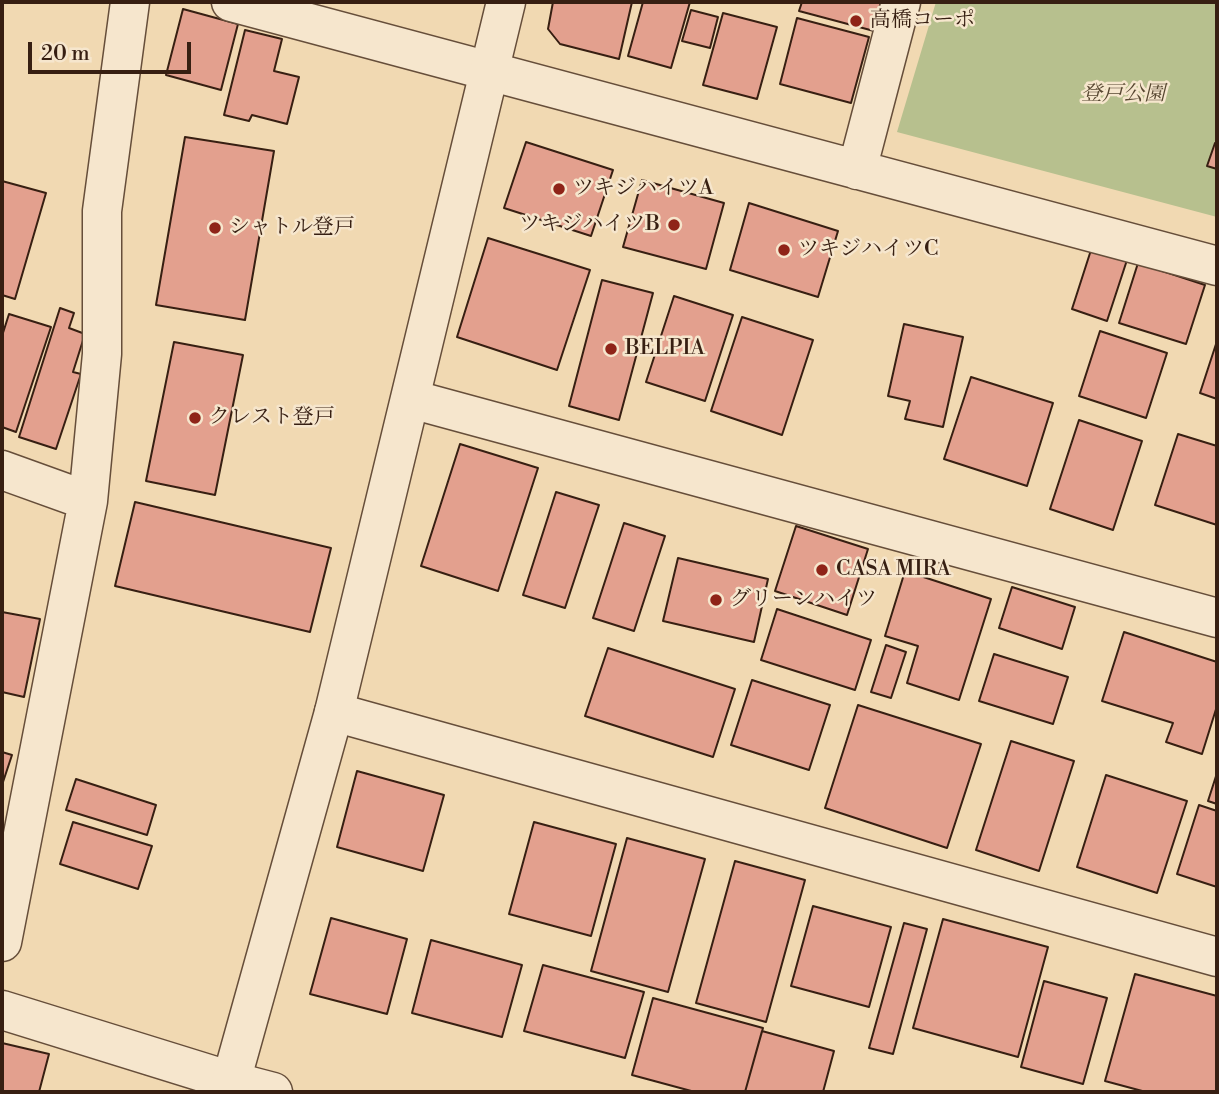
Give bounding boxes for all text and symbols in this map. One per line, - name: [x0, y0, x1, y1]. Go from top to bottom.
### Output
- place label: 高橋コーポ: [870, 8, 975, 34]
- marker: 高橋コーポ: [848, 13, 864, 29]
- scale bar: [32, 28, 194, 72]
- text: 20 m: [41, 41, 90, 67]
- park label: 登戸公園: [1081, 82, 1165, 108]
- place label: ツキジハイツA: [573, 176, 713, 202]
- marker: ツキジハイツA: [551, 181, 567, 197]
- place label: ツキジハイツB: [519, 212, 660, 238]
- place label: シャトル登戸: [229, 215, 355, 241]
- marker: ツキジハイツB: [666, 217, 682, 233]
- marker: シャトル登戸: [207, 220, 223, 236]
- place label: ツキジハイツC: [798, 237, 938, 263]
- marker: ツキジハイツC: [776, 242, 792, 258]
- place label: BELPIA: [625, 336, 705, 362]
- marker: BELPIA: [603, 341, 619, 357]
- place label: クレスト登戸: [209, 405, 335, 431]
- marker: クレスト登戸: [187, 410, 203, 426]
- place label: CASA MIRA: [836, 557, 951, 583]
- marker: CASA MIRA: [814, 562, 830, 578]
- place label: グリーンハイツ: [730, 587, 877, 613]
- marker: グリーンハイツ: [708, 592, 724, 608]

